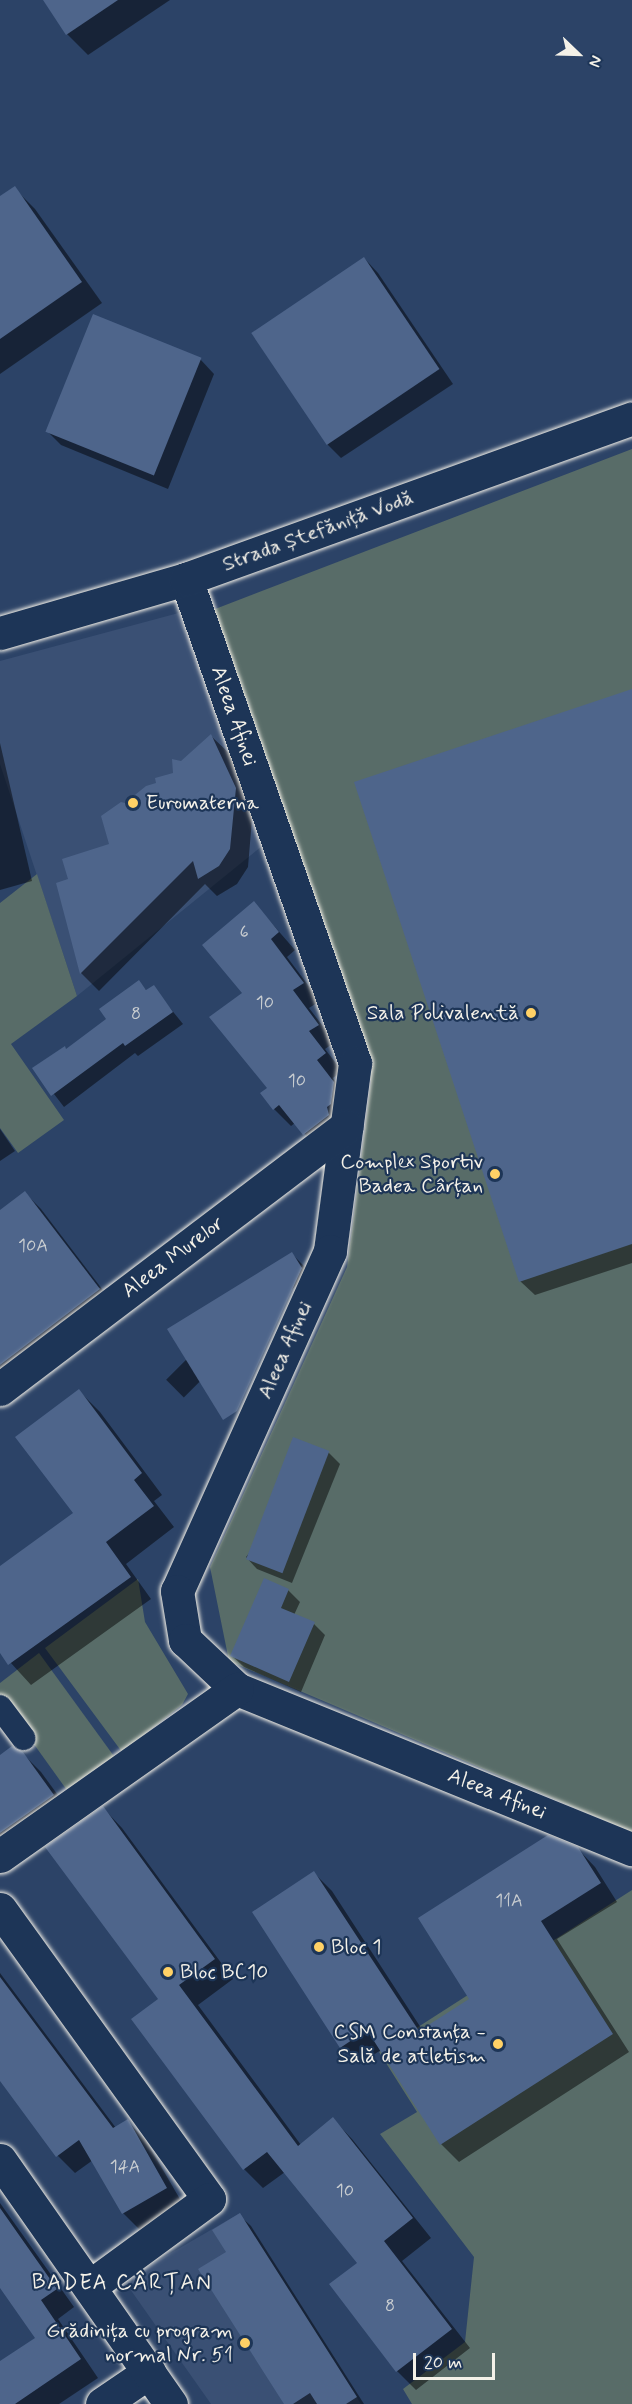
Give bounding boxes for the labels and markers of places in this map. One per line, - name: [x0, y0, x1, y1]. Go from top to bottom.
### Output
- place label: Euromaterna: [146, 790, 259, 816]
- marker: Euromaterna: [124, 794, 142, 812]
- place label: Sala Polivalentă: [370, 1000, 519, 1026]
- marker: Sala Polivalentă: [524, 1006, 538, 1020]
- place label: Complex Sportiv Badea Cârțan: [340, 1149, 483, 1199]
- marker: Complex Sportiv Badea Cârțan: [488, 1167, 502, 1181]
- place label: Bloc 1: [331, 1934, 382, 1960]
- marker: Bloc 1: [312, 1940, 326, 1954]
- place label: Bloc BC10: [180, 1959, 268, 1985]
- marker: Bloc BC10: [161, 1965, 175, 1979]
- place label: CSM Constanța - Sală de atletism: [333, 2019, 486, 2069]
- marker: CSM Constanța - Sală de atletism: [491, 2037, 505, 2051]
- place label: Grădinița cu program normal Nr. 51: [45, 2318, 233, 2368]
- marker: Grădinița cu program normal Nr. 51: [238, 2336, 252, 2350]

